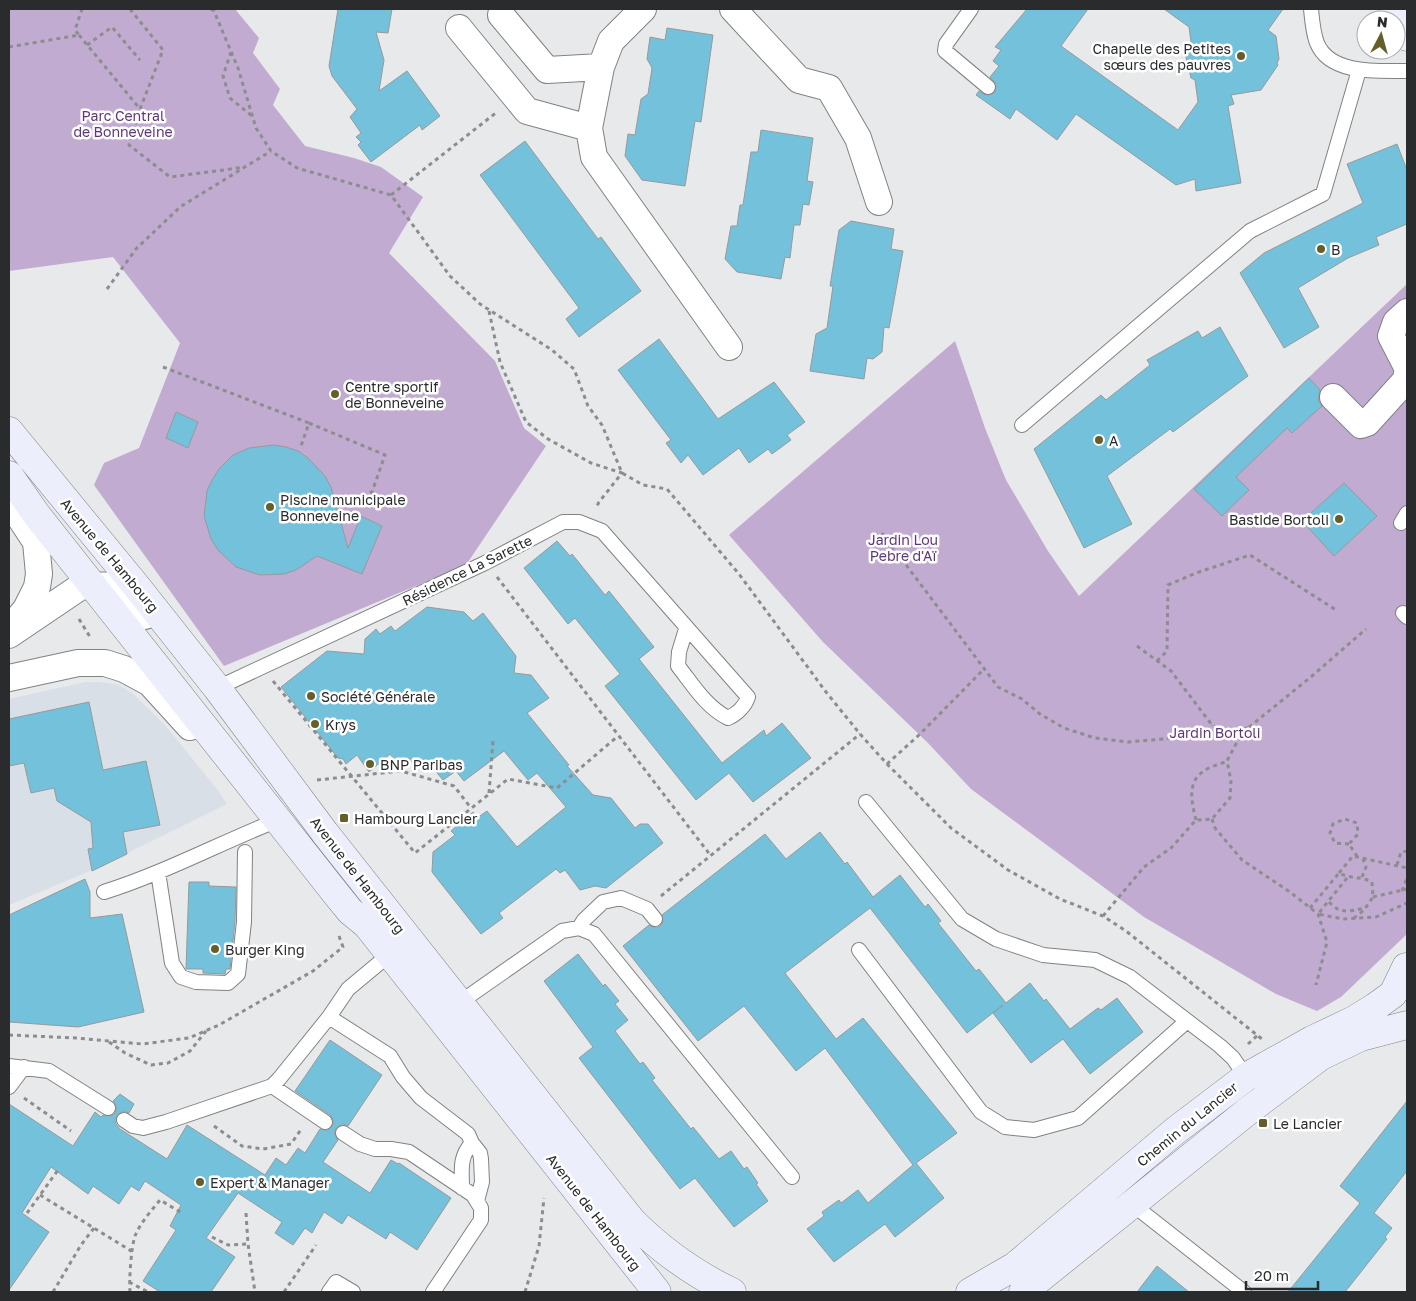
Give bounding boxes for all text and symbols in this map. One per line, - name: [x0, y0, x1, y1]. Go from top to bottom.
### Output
- north arrow: [1356, 10, 1406, 60]
- text: N: [1376, 13, 1389, 31]
- place label: Chapelle des Petites sœurs des pauvres: [1092, 40, 1231, 73]
- marker: Chapelle des Petites sœurs des pauvres: [1235, 50, 1247, 62]
- park label: Parc Central de Bonneveine: [73, 107, 173, 140]
- place label: B: [1331, 241, 1340, 258]
- marker: B: [1315, 243, 1327, 255]
- place label: Centre sportif de Bonneveine: [345, 378, 444, 411]
- marker: Centre sportif de Bonneveine: [329, 388, 341, 400]
- place label: A: [1109, 432, 1119, 449]
- marker: A: [1093, 434, 1105, 446]
- place label: Piscine municipale Bonneveine: [280, 491, 406, 524]
- street label: Avenue de Hambourg: [57, 495, 163, 615]
- marker: Piscine municipale Bonneveine: [264, 501, 276, 513]
- place label: Bastide Bortoli: [1229, 511, 1329, 528]
- marker: Bastide Bortoli: [1333, 513, 1345, 525]
- street label: Résidence La Sarette: [399, 531, 535, 609]
- park label: Jardin Lou Pebre d'Aï: [868, 531, 938, 564]
- place label: Société Générale: [321, 688, 436, 705]
- marker: Société Générale: [305, 690, 317, 702]
- place label: Krys: [325, 716, 356, 733]
- marker: Krys: [309, 718, 321, 730]
- park label: Jardin Bortoli: [1169, 724, 1261, 741]
- place label: BNP Paribas: [380, 756, 463, 773]
- marker: BNP Paribas: [364, 758, 376, 770]
- place label: Hambourg Lancier: [354, 810, 478, 827]
- marker: Hambourg Lancier: [338, 812, 350, 824]
- street label: Avenue de Hambourg: [307, 813, 409, 937]
- place label: Burger King: [225, 941, 305, 958]
- marker: Burger King: [209, 943, 221, 955]
- street label: Chemin du Lancier: [1133, 1078, 1241, 1170]
- place label: Le Lancier: [1273, 1115, 1343, 1132]
- marker: Le Lancier: [1257, 1117, 1269, 1129]
- street label: Avenue de Hambourg: [543, 1150, 645, 1274]
- place label: Expert & Manager: [210, 1174, 330, 1191]
- marker: Expert & Manager: [194, 1176, 206, 1188]
- scale bar: [1246, 1258, 1318, 1290]
- text: 20 m: [1254, 1266, 1289, 1284]

